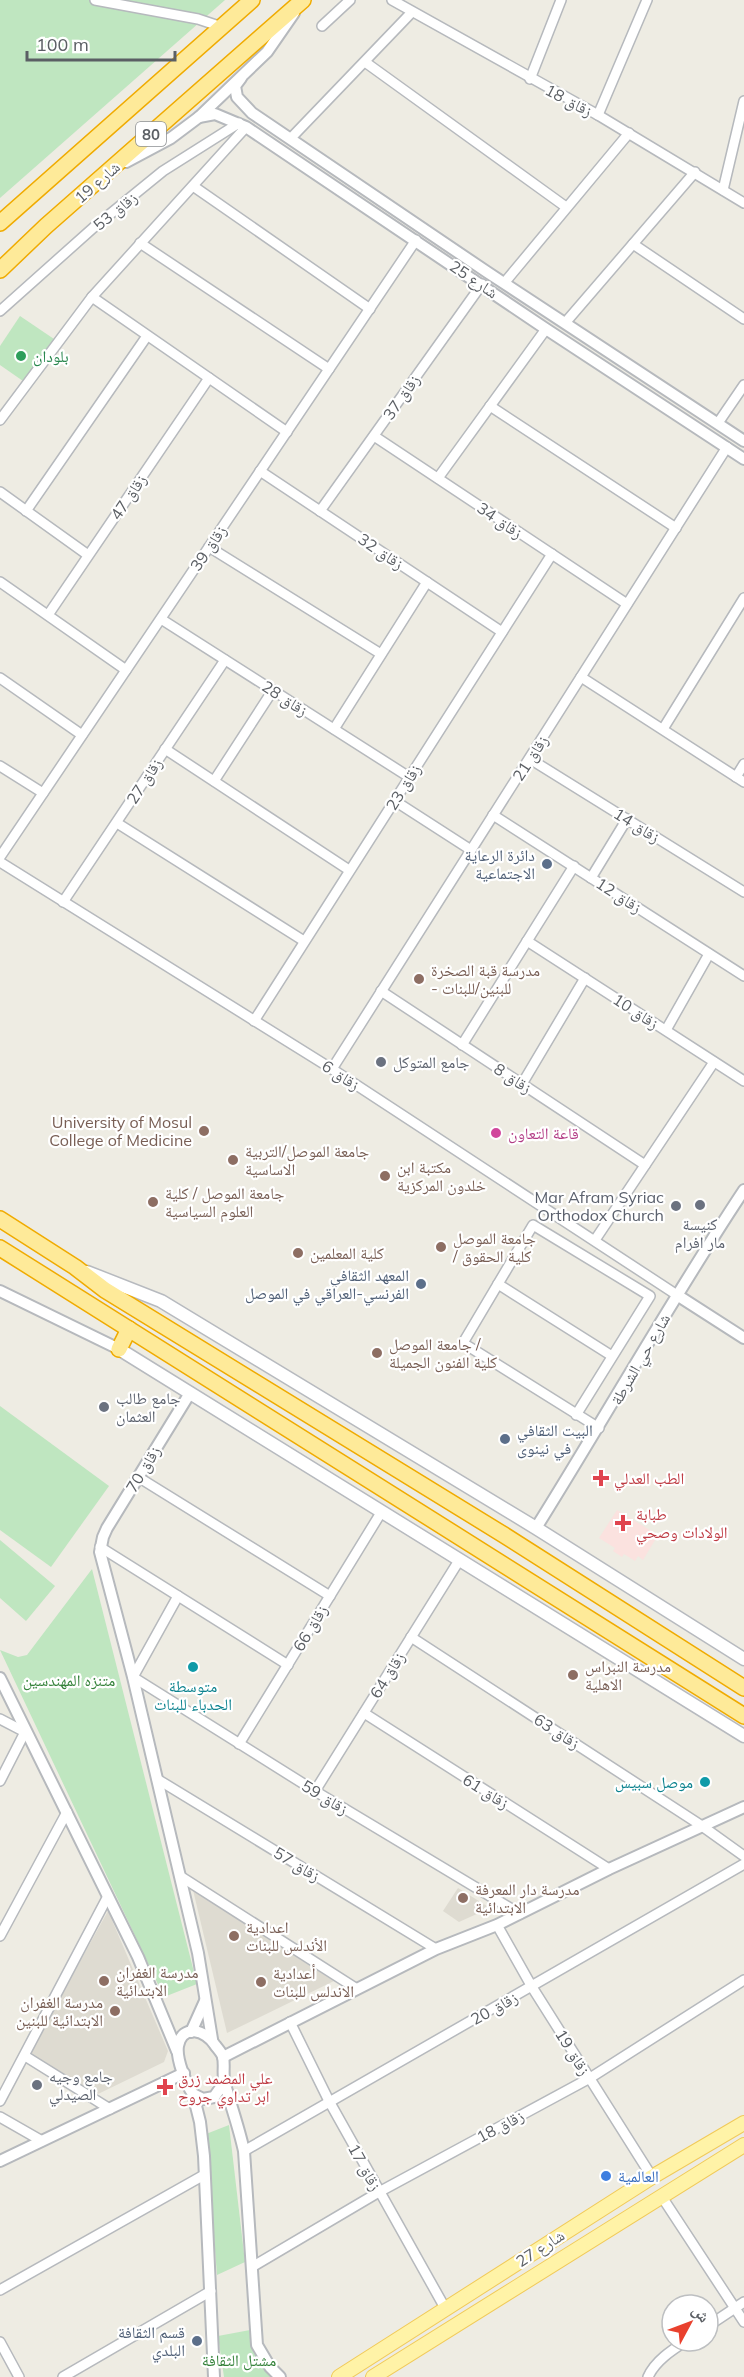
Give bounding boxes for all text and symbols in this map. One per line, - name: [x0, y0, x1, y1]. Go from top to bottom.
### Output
- scale bar: [27, 24, 176, 62]
- text: 100 m: [36, 33, 89, 56]
- street label: زقاق 18: [541, 79, 596, 122]
- road number: 80: [136, 122, 166, 146]
- street label: شارع 19: [70, 157, 125, 208]
- street label: زقاق 53: [89, 187, 142, 235]
- street label: شارع 25: [446, 256, 502, 303]
- place label: بلودان: [33, 346, 69, 367]
- marker: بلودان: [14, 349, 28, 363]
- street label: زقاق 37: [378, 371, 425, 424]
- street label: زقاق 47: [106, 470, 151, 524]
- street label: زقاق 34: [473, 498, 527, 543]
- street label: زقاق 39: [186, 521, 231, 575]
- street label: زقاق 32: [354, 529, 408, 574]
- street label: زقاق 28: [258, 676, 312, 721]
- street label: زقاق 21: [508, 731, 553, 785]
- street label: زقاق 27: [122, 754, 167, 808]
- street label: زقاق 23: [381, 760, 426, 814]
- street label: زقاق 14: [610, 803, 664, 848]
- place label: دائرة الرعاية الاجتماعية: [464, 845, 535, 883]
- marker: دائرة الرعاية الاجتماعية: [540, 857, 554, 871]
- street label: زقاق 12: [592, 873, 646, 918]
- place label: مدرسة قبة الصخرة - للبنين/للبنات: [431, 960, 540, 999]
- marker: مدرسة قبة الصخرة - للبنين/للبنات: [412, 972, 426, 986]
- street label: زقاق 10: [609, 989, 663, 1034]
- place label: جامع المتوكل: [393, 1052, 469, 1073]
- street label: زقاق 6: [318, 1055, 364, 1095]
- marker: جامع المتوكل: [374, 1055, 388, 1069]
- street label: زقاق 8: [490, 1058, 536, 1098]
- place label: University of Mosul College of Medicine: [49, 1112, 192, 1150]
- place label: قاعة التعاون: [508, 1123, 579, 1144]
- marker: University of Mosul College of Medicine: [197, 1124, 211, 1138]
- marker: قاعة التعاون: [489, 1126, 503, 1140]
- place label: جامعة الموصل/التربية الاساسية: [245, 1141, 369, 1179]
- marker: جامعة الموصل/التربية الاساسية: [226, 1153, 240, 1167]
- place label: مكتبة ابن خلدون المركزية: [397, 1157, 486, 1196]
- marker: مكتبة ابن خلدون المركزية: [378, 1169, 392, 1183]
- place label: جامعة الموصل / كلية العلوم السياسية: [165, 1183, 284, 1222]
- place label: Mar Afram Syriac Orthodox Church: [535, 1187, 664, 1225]
- marker: جامعة الموصل / كلية العلوم السياسية: [146, 1195, 160, 1209]
- marker: كنيسة مار افرام: [693, 1198, 707, 1212]
- marker: Mar Afram Syriac Orthodox Church: [669, 1199, 683, 1213]
- place label: كنيسة مار افرام: [675, 1214, 725, 1253]
- place label: جامعة الموصل / كلية الحقوق: [452, 1228, 536, 1267]
- marker: جامعة الموصل / كلية الحقوق: [434, 1240, 448, 1254]
- place label: كلية المعلمين: [310, 1243, 384, 1264]
- marker: كلية المعلمين: [291, 1246, 305, 1260]
- place label: المعهد الثقافي الفرنسي-العراقي في الموصل: [245, 1265, 409, 1306]
- marker: المعهد الثقافي الفرنسي-العراقي في الموصل: [414, 1277, 428, 1291]
- street label: شارع حي الشرطة: [606, 1310, 677, 1410]
- place label: جامعة الموصل / كلية الفنون الجميلة: [389, 1334, 498, 1373]
- marker: جامعة الموصل / كلية الفنون الجميلة: [370, 1346, 384, 1360]
- place label: جامع طالب العثمان: [116, 1388, 180, 1427]
- marker: جامع طالب العثمان: [97, 1400, 111, 1414]
- place label: البيت الثقافي في نينوى: [517, 1420, 593, 1461]
- marker: البيت الثقافي في نينوى: [498, 1432, 512, 1446]
- street label: زقاق 70: [121, 1442, 165, 1496]
- place label: الطب العدلي: [614, 1468, 684, 1491]
- marker: الطب العدلي: [592, 1469, 610, 1487]
- place label: طبابة الولادات وصحي: [636, 1504, 728, 1545]
- marker: طبابة الولادات وصحي: [614, 1514, 632, 1532]
- street label: زقاق 66: [288, 1601, 332, 1655]
- street label: زقاق 64: [365, 1648, 410, 1702]
- place label: مدرسة النبراس الاهلية: [585, 1656, 671, 1694]
- marker: متوسطة الحدباء للبنات: [186, 1660, 200, 1674]
- marker: مدرسة النبراس الاهلية: [566, 1668, 580, 1682]
- park label: متنزه المهندسين: [23, 1670, 115, 1691]
- place label: متوسطة الحدباء للبنات: [154, 1676, 232, 1714]
- street label: زقاق 63: [530, 1709, 584, 1754]
- street label: زقاق 61: [459, 1769, 513, 1814]
- place label: موصل سبيس: [615, 1772, 693, 1793]
- street label: زقاق 59: [298, 1775, 352, 1819]
- marker: موصل سبيس: [698, 1775, 712, 1789]
- street label: زقاق 57: [270, 1842, 324, 1886]
- place label: مدرسة دار المعرفة الابتدائية: [475, 1879, 580, 1917]
- marker: مدرسة دار المعرفة الابتدائية: [456, 1891, 470, 1905]
- place label: اعدادية الأندلس للبنات: [246, 1917, 327, 1956]
- marker: اعدادية الأندلس للبنات: [227, 1929, 241, 1943]
- place label: مدرسة الغفران الابتدائية: [116, 1962, 199, 2000]
- place label: أعدادية الاندلس للبنات: [273, 1963, 354, 2002]
- marker: مدرسة الغفران الابتدائية: [97, 1974, 111, 1988]
- marker: أعدادية الاندلس للبنات: [254, 1975, 268, 1989]
- street label: زقاق 20: [467, 1987, 521, 2030]
- place label: مدرسة الغفران الابتدائية للبنين: [16, 1992, 103, 2031]
- marker: مدرسة الغفران الابتدائية للبنين: [108, 2004, 122, 2018]
- street label: زقاق 19: [550, 2025, 595, 2079]
- place label: جامع وجيه الصيدلي: [49, 2066, 113, 2107]
- place label: علي المضمد زرق ابر تداوي جروح: [178, 2068, 273, 2109]
- marker: جامع وجيه الصيدلي: [30, 2078, 44, 2092]
- marker: علي المضمد زرق ابر تداوي جروح: [156, 2078, 174, 2096]
- street label: زقاق 18: [473, 2105, 528, 2148]
- street label: زقاق 17: [343, 2140, 386, 2194]
- place label: العالمية: [618, 2166, 659, 2186]
- marker: العالمية: [599, 2169, 613, 2183]
- street label: شارع 27: [512, 2225, 569, 2272]
- north arrow: [660, 2293, 720, 2353]
- text: ش: [688, 2300, 714, 2326]
- place label: قسم الثقافة البلدي: [118, 2322, 185, 2363]
- marker: قسم الثقافة البلدي: [190, 2334, 204, 2348]
- park label: مشتل الثقافة: [202, 2350, 276, 2371]

